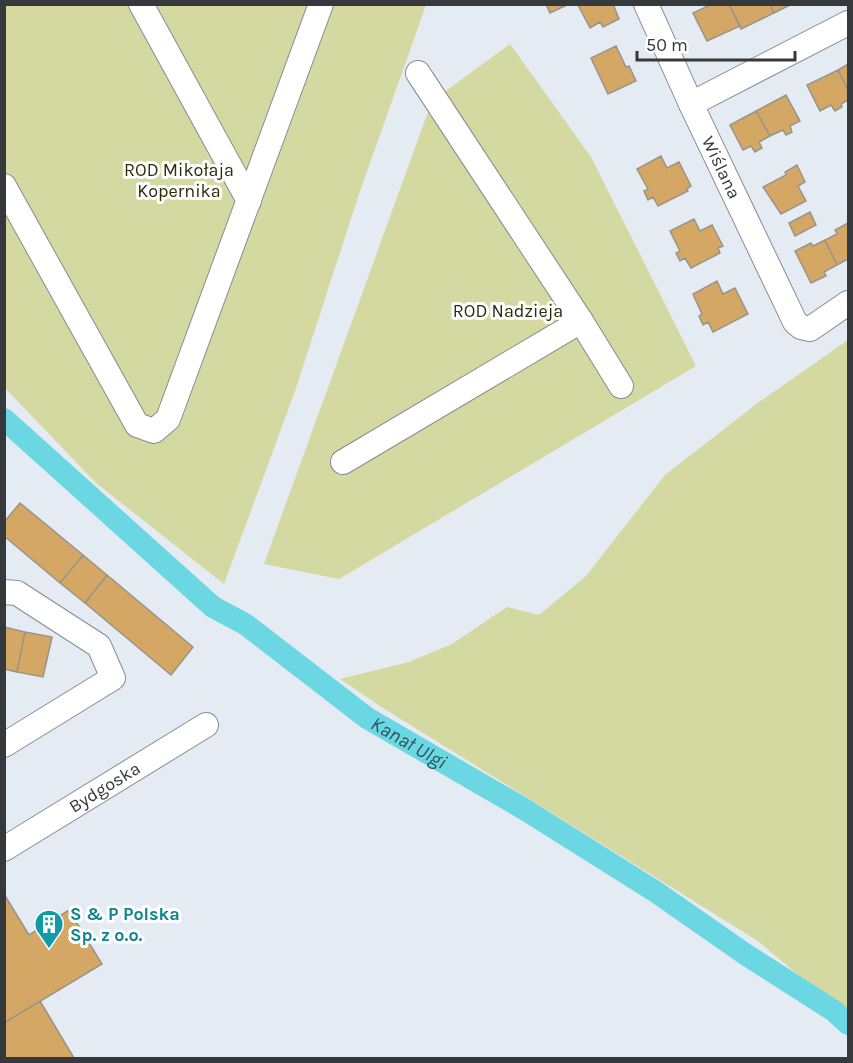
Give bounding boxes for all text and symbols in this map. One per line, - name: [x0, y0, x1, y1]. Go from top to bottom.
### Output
- scale bar: [637, 24, 794, 62]
- text: 50 m: [646, 34, 688, 56]
- street label: Wiślana: [697, 133, 746, 202]
- park label: ROD Mikołaja Kopernika: [124, 159, 234, 202]
- park label: ROD Nadzieja: [453, 300, 563, 322]
- water label: Kanał Ulgi: [367, 712, 451, 774]
- street label: Bydgoska: [65, 757, 144, 818]
- place label: S & P Polska Sp. z o.o.: [70, 903, 180, 946]
- building icon: S & P Polska Sp. z o.o.: [33, 908, 65, 950]

